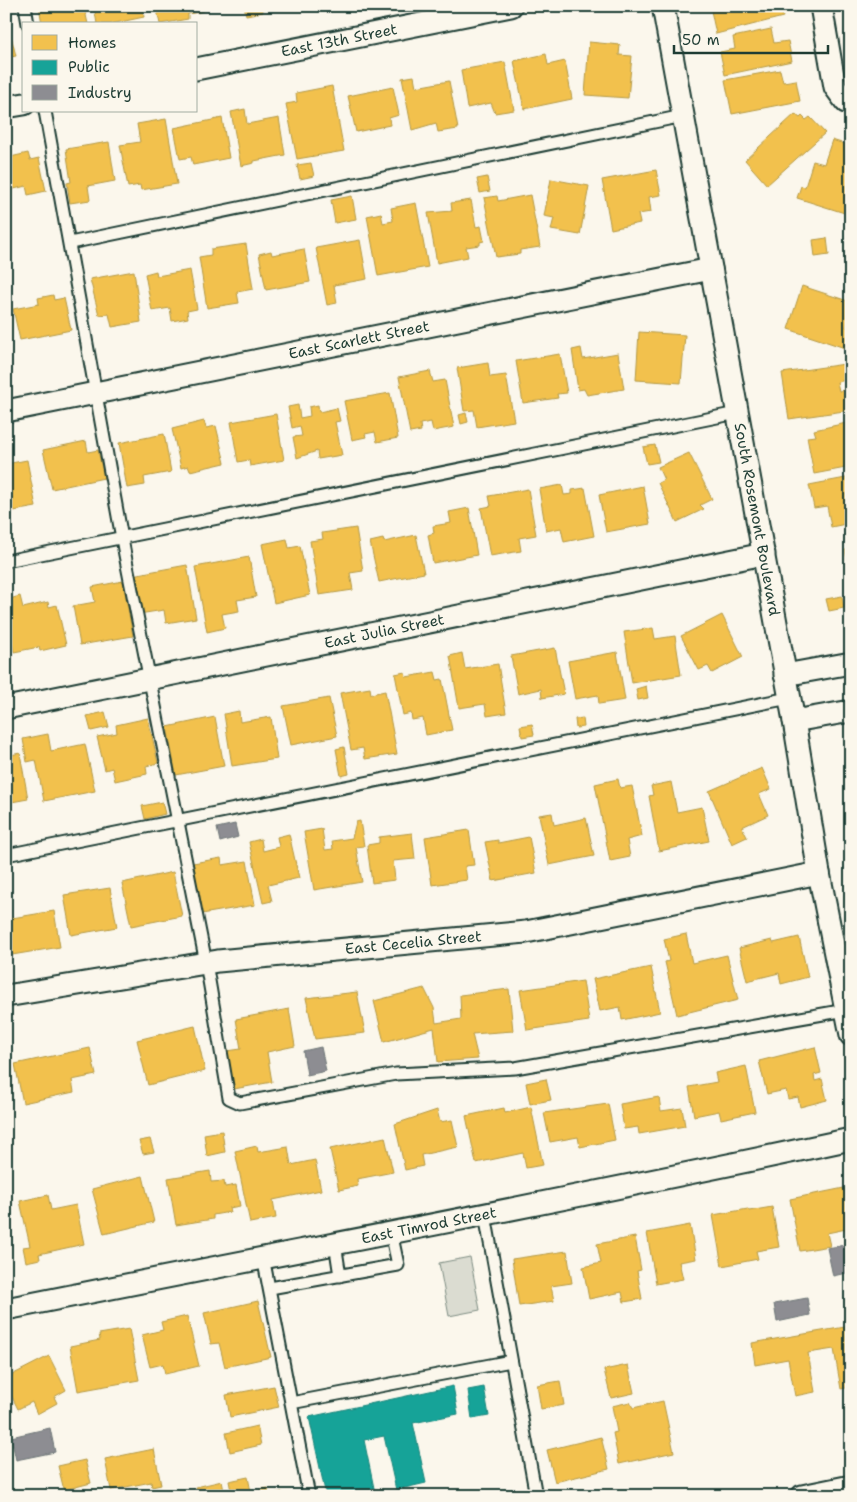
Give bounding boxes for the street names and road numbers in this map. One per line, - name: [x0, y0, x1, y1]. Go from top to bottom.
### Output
- street label: East 13th Street: [279, 19, 399, 62]
- street label: East Scarlett Street: [287, 316, 431, 364]
- street label: South Rosemont Boulevard: [730, 421, 785, 618]
- street label: East Julia Street: [323, 609, 446, 653]
- street label: East Cecelia Street: [344, 926, 483, 959]
- street label: East Timrod Street: [360, 1202, 498, 1249]

